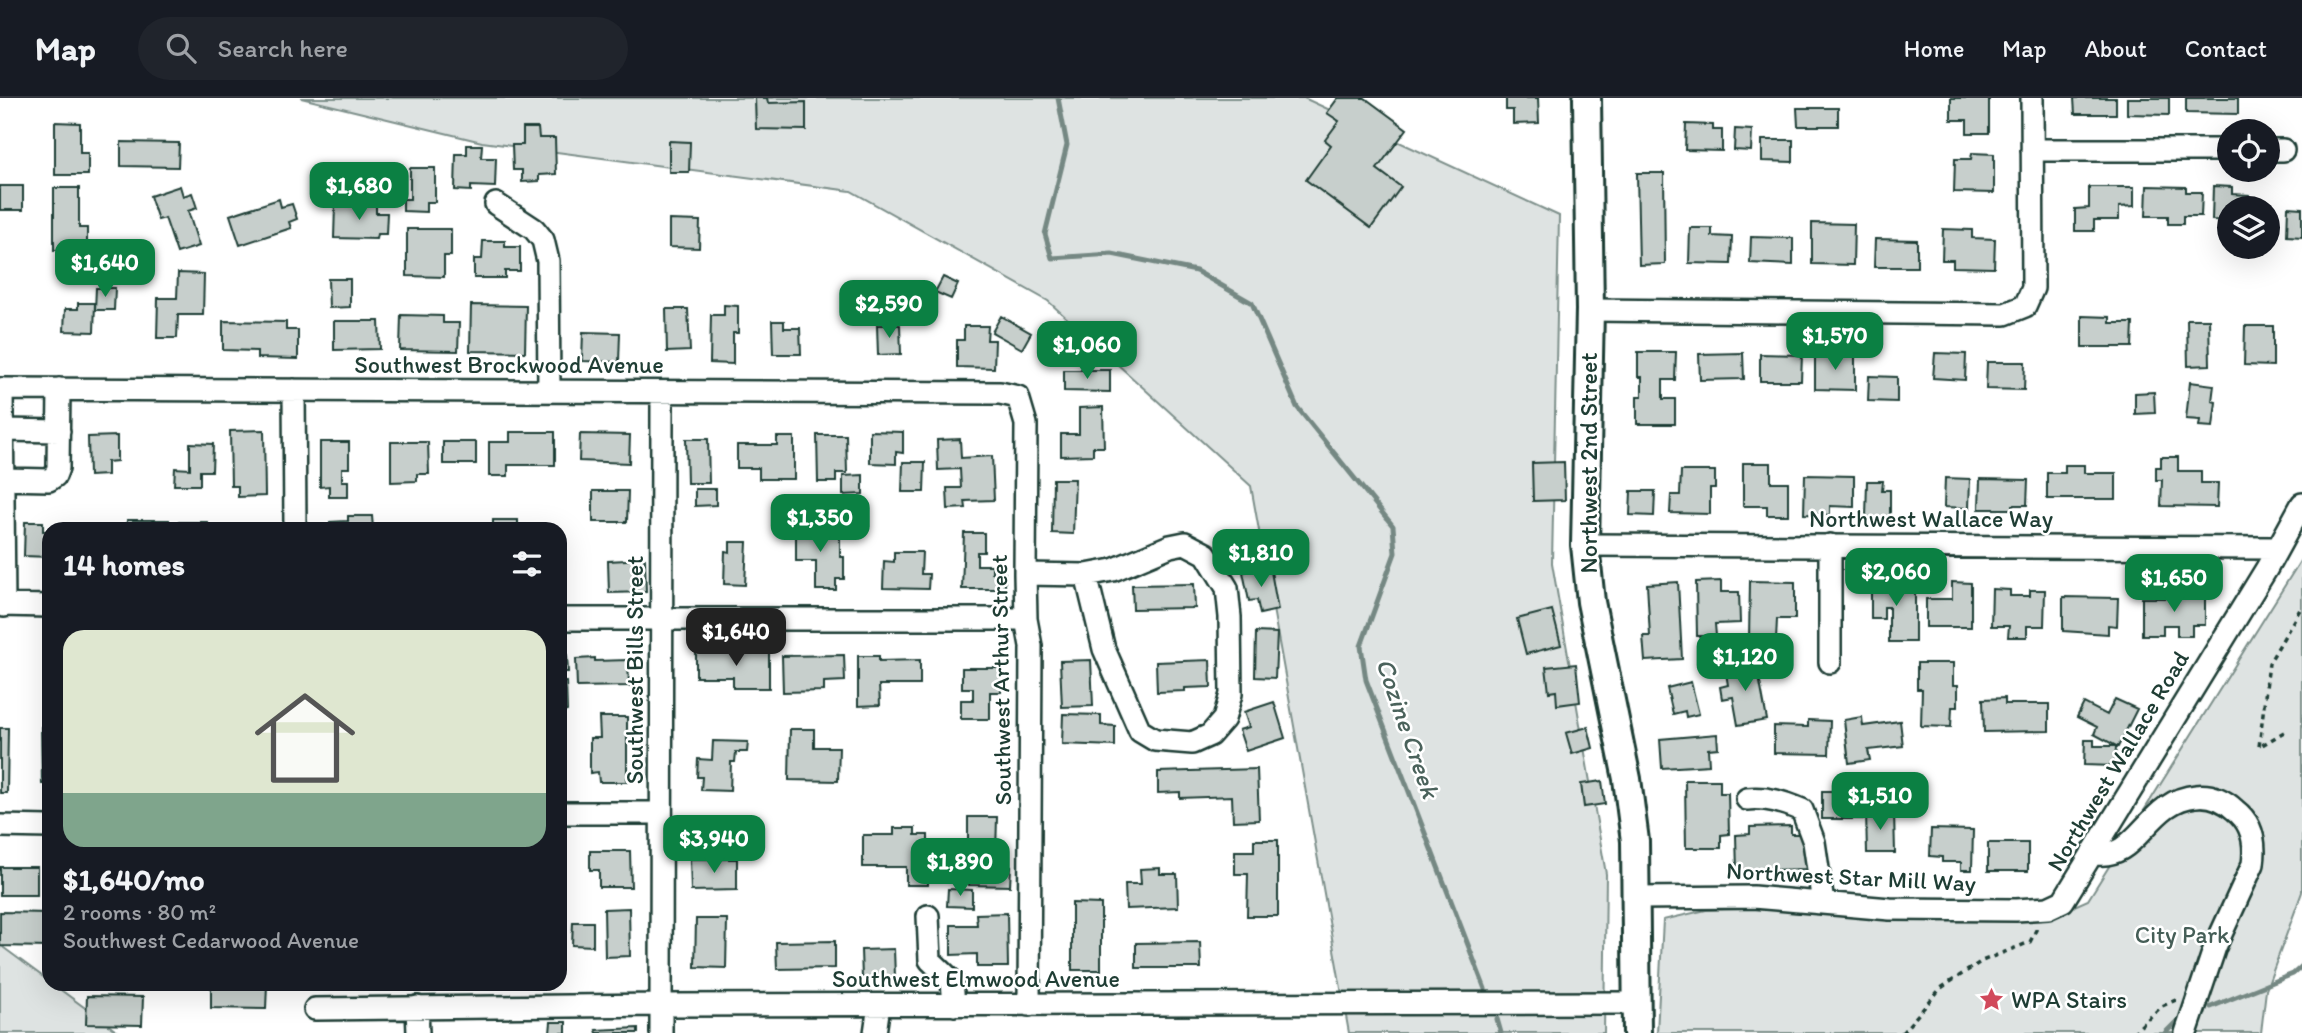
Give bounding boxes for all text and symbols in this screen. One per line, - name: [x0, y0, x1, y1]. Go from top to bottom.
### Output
- search box: [138, 17, 628, 80]
- text: Map: [35, 29, 96, 68]
- icon: search: [162, 29, 200, 67]
- text: Search here: [218, 32, 348, 64]
- text: Home: [1904, 34, 1964, 63]
- text: Map: [2002, 34, 2046, 63]
- text: About: [2084, 34, 2147, 63]
- text: Contact: [2185, 34, 2267, 63]
- map controls: [2217, 119, 2280, 259]
- button: locate: [2217, 119, 2280, 182]
- pin: $1,680: [302, 162, 416, 222]
- text: $1,680: [326, 171, 392, 199]
- button: layers: [2217, 196, 2280, 259]
- pin: $1,640: [48, 240, 162, 299]
- text: $1,640: [71, 248, 139, 276]
- pin: $2,590: [832, 280, 946, 340]
- text: $2,590: [855, 289, 923, 317]
- pin: $1,570: [1778, 313, 1892, 372]
- text: $1,570: [1802, 321, 1868, 349]
- pin: $1,060: [1030, 322, 1144, 381]
- text: $1,060: [1053, 330, 1121, 358]
- street label: Southwest Brockwood Avenue: [354, 350, 664, 379]
- street label: Northwest 2nd Street: [1574, 353, 1603, 573]
- pin: $1,350: [763, 494, 877, 554]
- text: $1,350: [787, 503, 853, 531]
- street label: Northwest Wallace Way: [1809, 504, 2053, 533]
- pin: $1,810: [1204, 530, 1318, 589]
- text: $1,810: [1228, 538, 1294, 566]
- icon: filters: [508, 545, 546, 583]
- text: 14 homes: [63, 546, 185, 583]
- pin: $2,060: [1839, 548, 1953, 608]
- street label: Southwest Arthur Street: [984, 554, 1017, 806]
- pin: $1,650: [2117, 554, 2231, 614]
- street label: Southwest Bills Street: [620, 556, 649, 784]
- text: $2,060: [1861, 557, 1931, 585]
- text: $1,650: [2141, 563, 2207, 591]
- pin: $1,640: [679, 608, 793, 668]
- text: $1,640: [702, 617, 770, 645]
- pin: $1,120: [1688, 634, 1802, 693]
- text: $1,120: [1713, 642, 1777, 670]
- street label: Northwest Wallace Road: [2040, 645, 2195, 876]
- water label: Cozine Creek: [1369, 654, 1447, 804]
- icon: home: [242, 675, 368, 801]
- pin: $1,510: [1823, 772, 1937, 832]
- text: $1,510: [1848, 781, 1912, 809]
- pin: $3,940: [657, 816, 771, 875]
- text: $3,940: [679, 824, 749, 852]
- pin: $1,890: [903, 838, 1017, 898]
- text: $1,890: [927, 847, 993, 875]
- street label: Northwest Star Mill Way: [1725, 855, 1977, 898]
- text: $1,640/mo: [63, 861, 205, 898]
- text: 2 rooms · 80 m²: [63, 898, 216, 926]
- park label: City Park: [2135, 920, 2230, 949]
- text: Southwest Cedarwood Avenue: [63, 926, 359, 954]
- street label: Southwest Elmwood Avenue: [832, 964, 1120, 993]
- place label: WPA Stairs: [2011, 985, 2127, 1014]
- place icon: WPA Stairs: [1977, 986, 2005, 1014]

